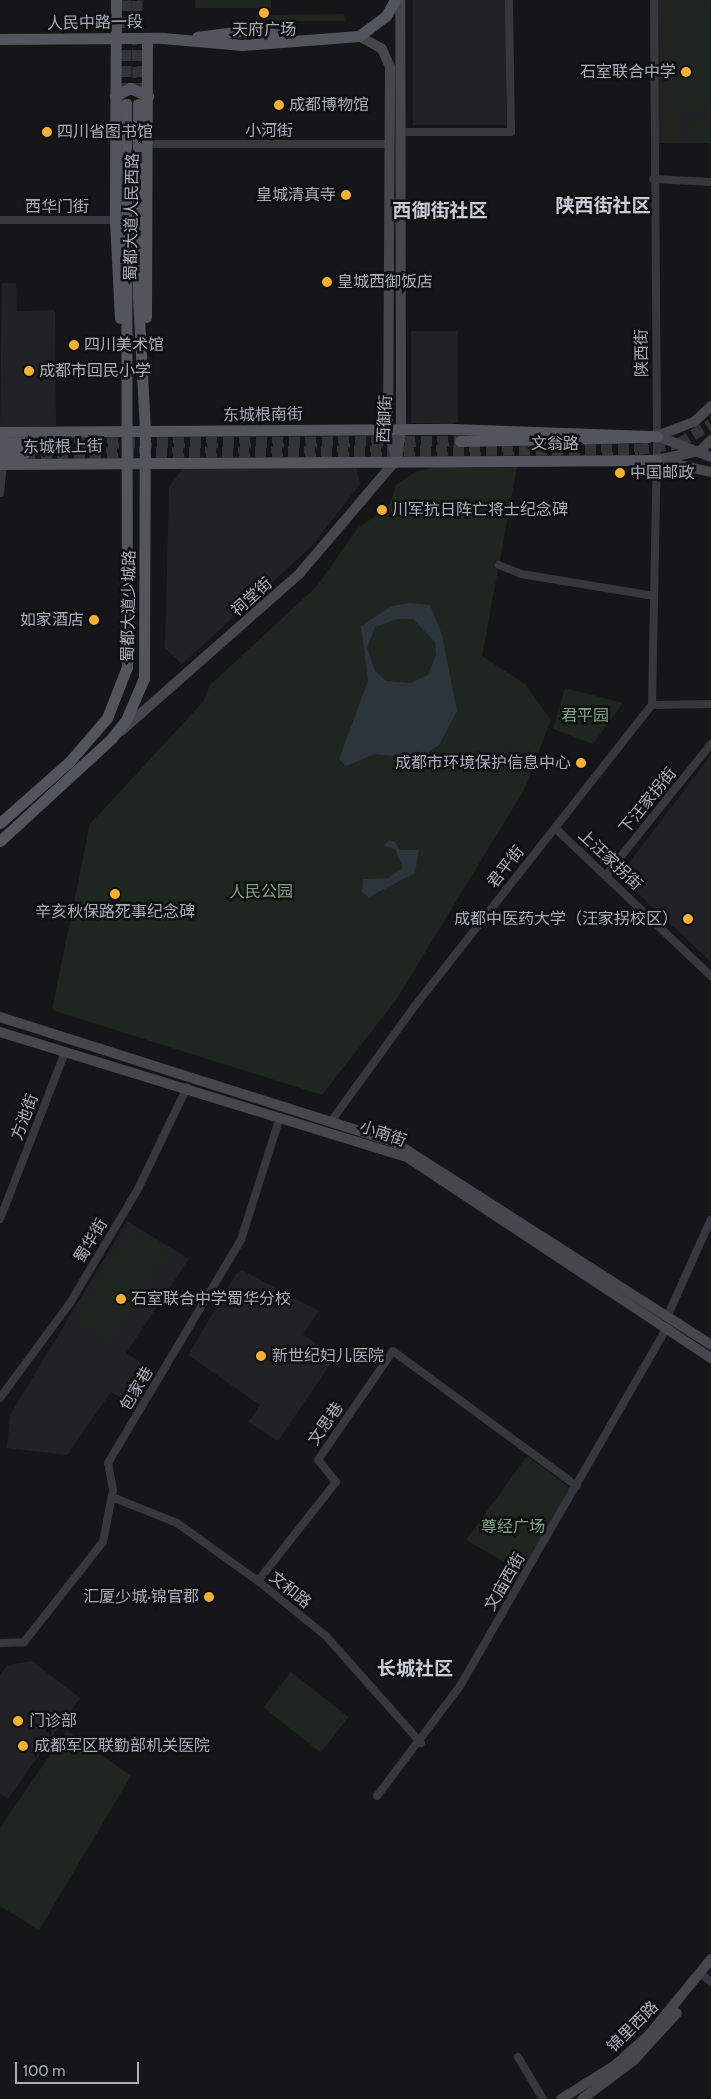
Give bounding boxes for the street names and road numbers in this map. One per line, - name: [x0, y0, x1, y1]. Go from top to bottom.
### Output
- street label: 人民中路一段: [47, 13, 143, 33]
- street label: 小河街: [245, 121, 293, 141]
- street label: 蜀都大道人民西路: [121, 153, 143, 281]
- street label: 西华门街: [25, 197, 89, 217]
- street label: 陕西街: [632, 329, 652, 377]
- street label: 西御街: [374, 395, 396, 443]
- street label: 东城根南街: [223, 405, 303, 425]
- street label: 文翁路: [531, 434, 579, 454]
- street label: 东城根上街: [23, 437, 103, 457]
- street label: 蜀都大道少城路: [118, 550, 140, 662]
- street label: 祠堂街: [228, 574, 276, 620]
- street label: 下汪家拐街: [615, 764, 681, 838]
- street label: 上汪家拐街: [574, 826, 646, 894]
- street label: 君平街: [484, 842, 528, 892]
- street label: 方池街: [7, 1091, 43, 1143]
- street label: 小南街: [357, 1117, 409, 1151]
- street label: 蜀华街: [70, 1215, 112, 1267]
- street label: 包家巷: [116, 1363, 158, 1415]
- street label: 文思巷: [304, 1399, 348, 1449]
- street label: 文庙西街: [481, 1549, 529, 1615]
- street label: 文和路: [265, 1567, 315, 1613]
- street label: 锦里西路: [604, 1998, 662, 2056]

